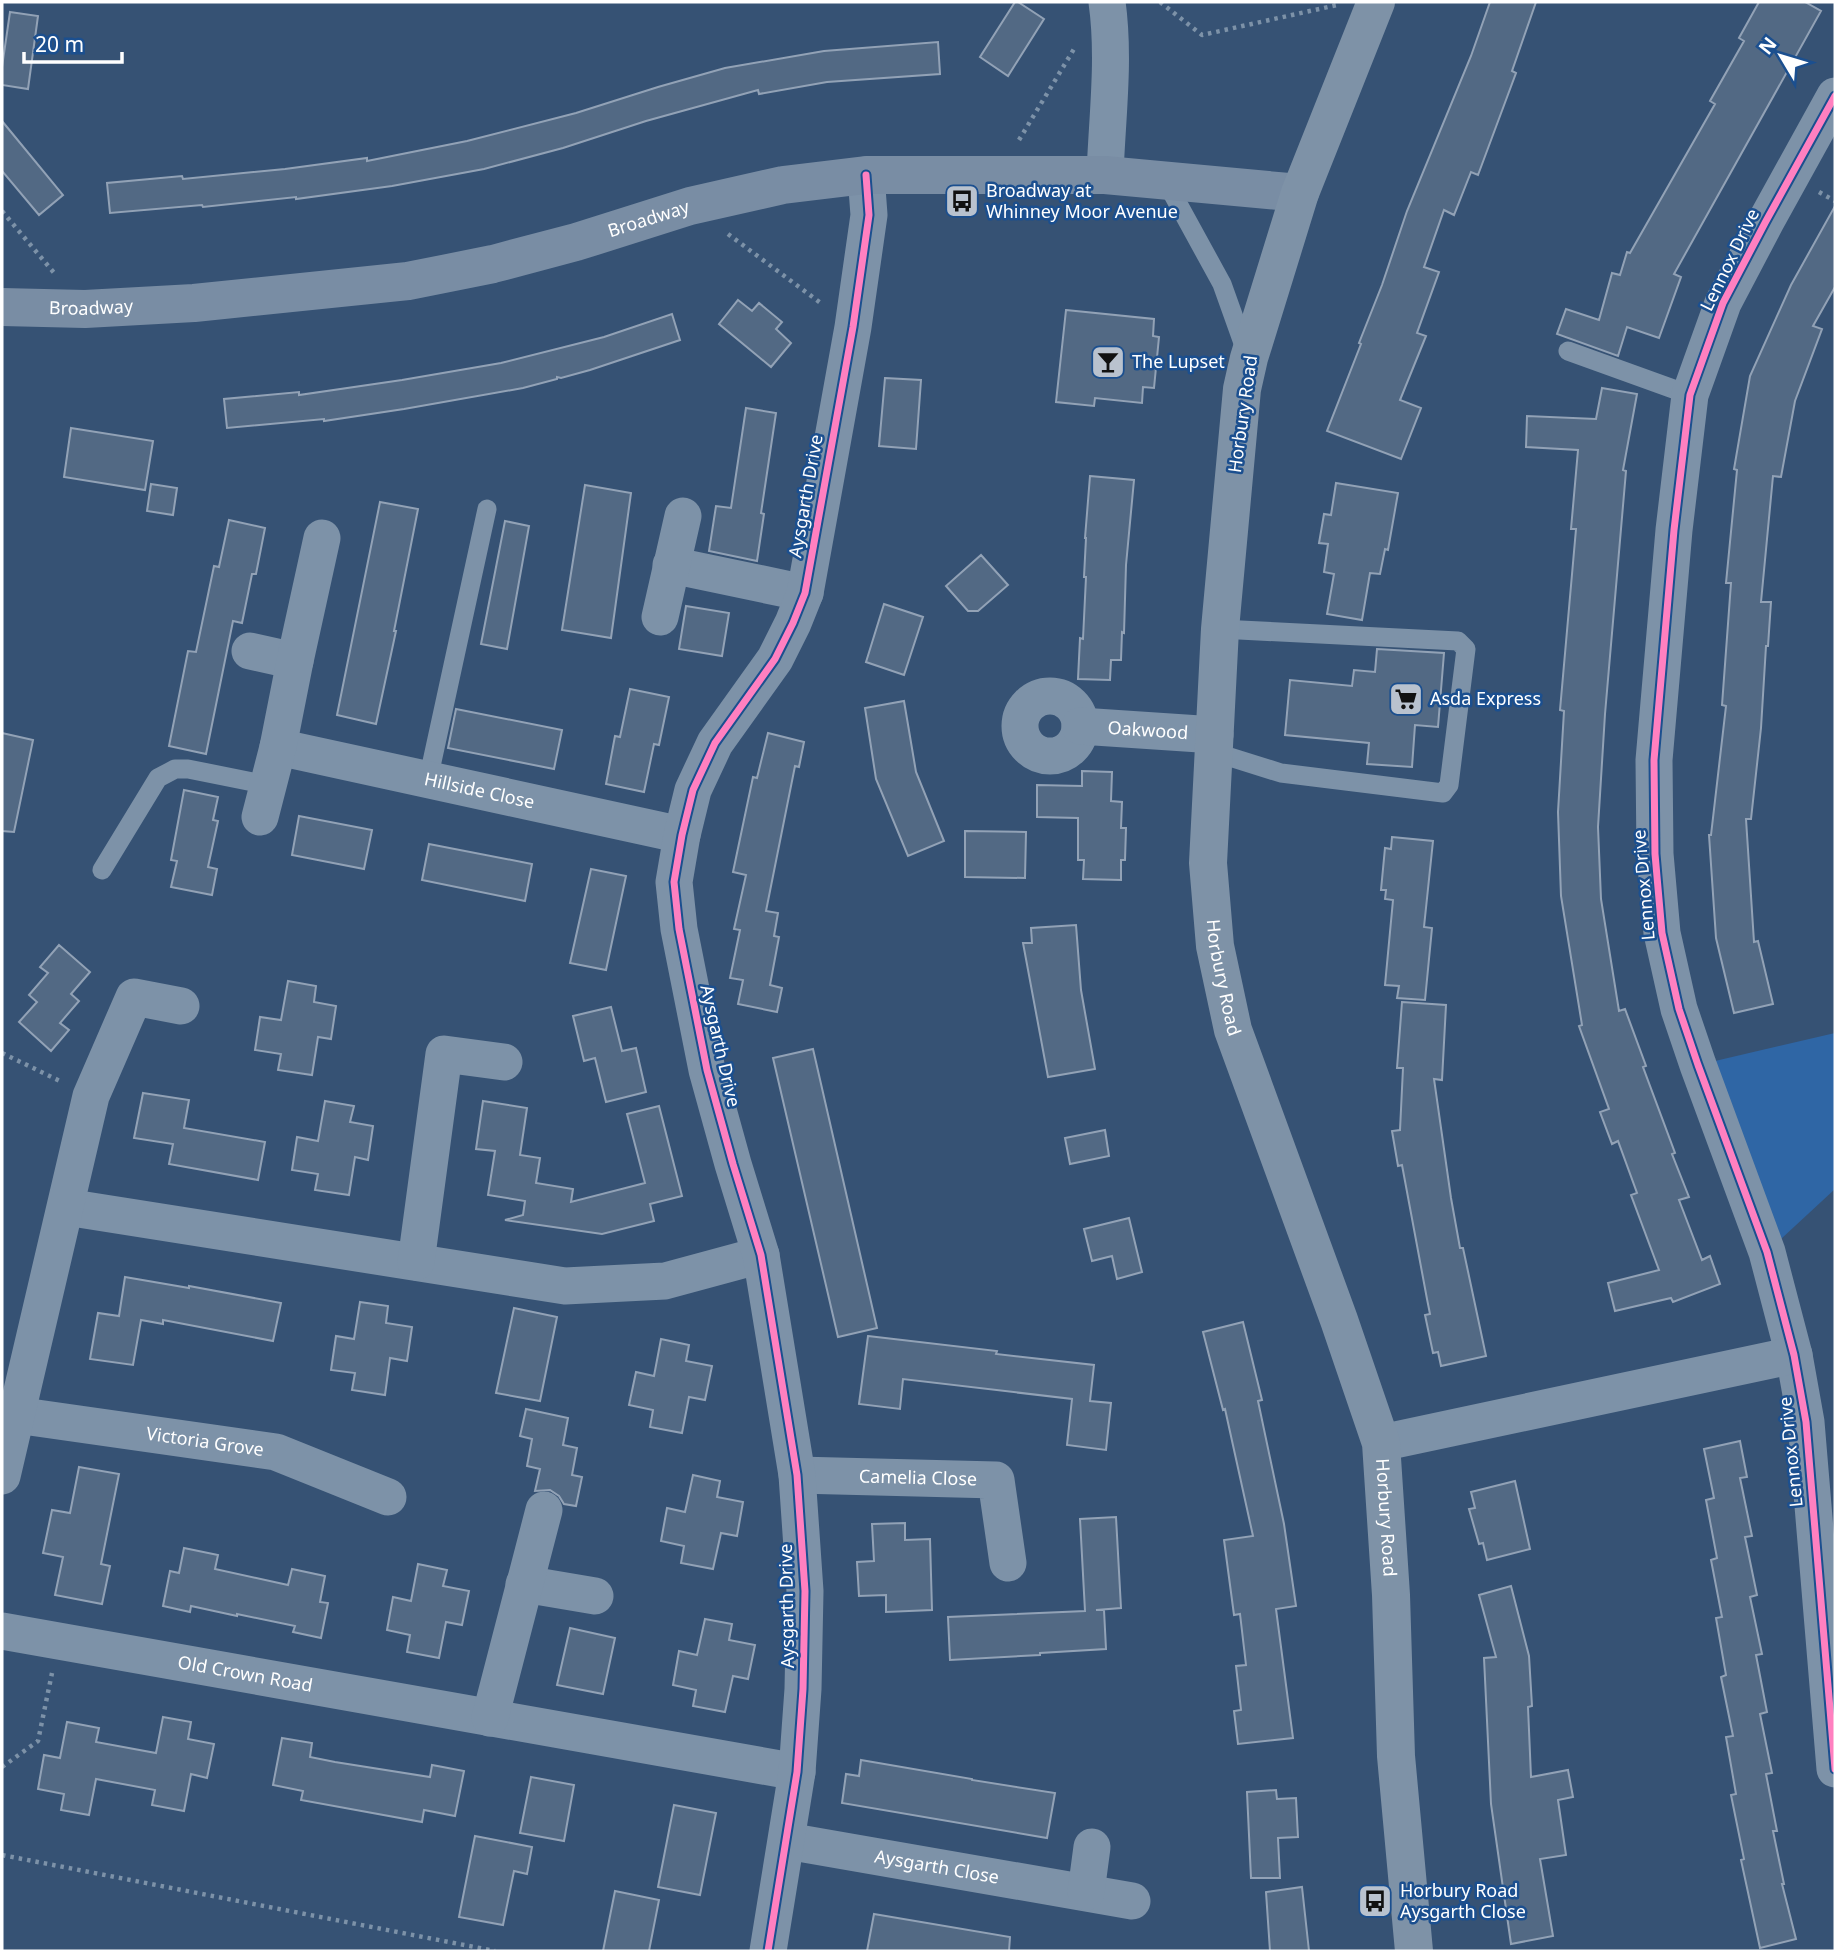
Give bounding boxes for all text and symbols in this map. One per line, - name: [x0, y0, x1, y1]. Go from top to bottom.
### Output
- scale bar: [24, 21, 122, 65]
- north arrow: [1746, 21, 1816, 91]
- text: 20 m: [35, 30, 84, 58]
- text: N: [1753, 31, 1783, 60]
- place label: Broadway at Whinney Moor Avenue: [986, 178, 1178, 223]
- bus stop icon: Broadway at Whinney Moor Avenue: [943, 182, 981, 220]
- street label: Broadway: [604, 194, 693, 242]
- street label: Lennox Drive: [1694, 204, 1764, 315]
- street label: Broadway: [49, 293, 134, 320]
- bar icon: The Lupset: [1089, 343, 1127, 381]
- place label: The Lupset: [1132, 349, 1225, 373]
- street label: Horbury Road: [1222, 354, 1262, 474]
- street label: Aysgarth Drive: [782, 432, 828, 559]
- supermarket icon: Asda Express: [1387, 680, 1425, 718]
- place label: Asda Express: [1430, 686, 1541, 710]
- street label: Oakwood: [1107, 715, 1189, 744]
- street label: Hillside Close: [422, 766, 537, 814]
- street label: Lennox Drive: [1626, 829, 1660, 941]
- street label: Horbury Road: [1202, 918, 1247, 1039]
- street label: Aysgarth Drive: [695, 982, 747, 1109]
- street label: Lennox Drive: [1772, 1396, 1808, 1509]
- street label: Victoria Grove: [145, 1421, 266, 1461]
- street label: Horbury Road: [1371, 1458, 1403, 1577]
- street label: Camelia Close: [859, 1464, 977, 1491]
- street label: Aysgarth Drive: [773, 1543, 799, 1669]
- street label: Old Crown Road: [176, 1649, 315, 1697]
- street label: Aysgarth Close: [873, 1843, 1001, 1889]
- place label: Horbury Road Aysgarth Close: [1400, 1878, 1526, 1923]
- bus stop icon: Horbury Road Aysgarth Close: [1356, 1882, 1394, 1920]

